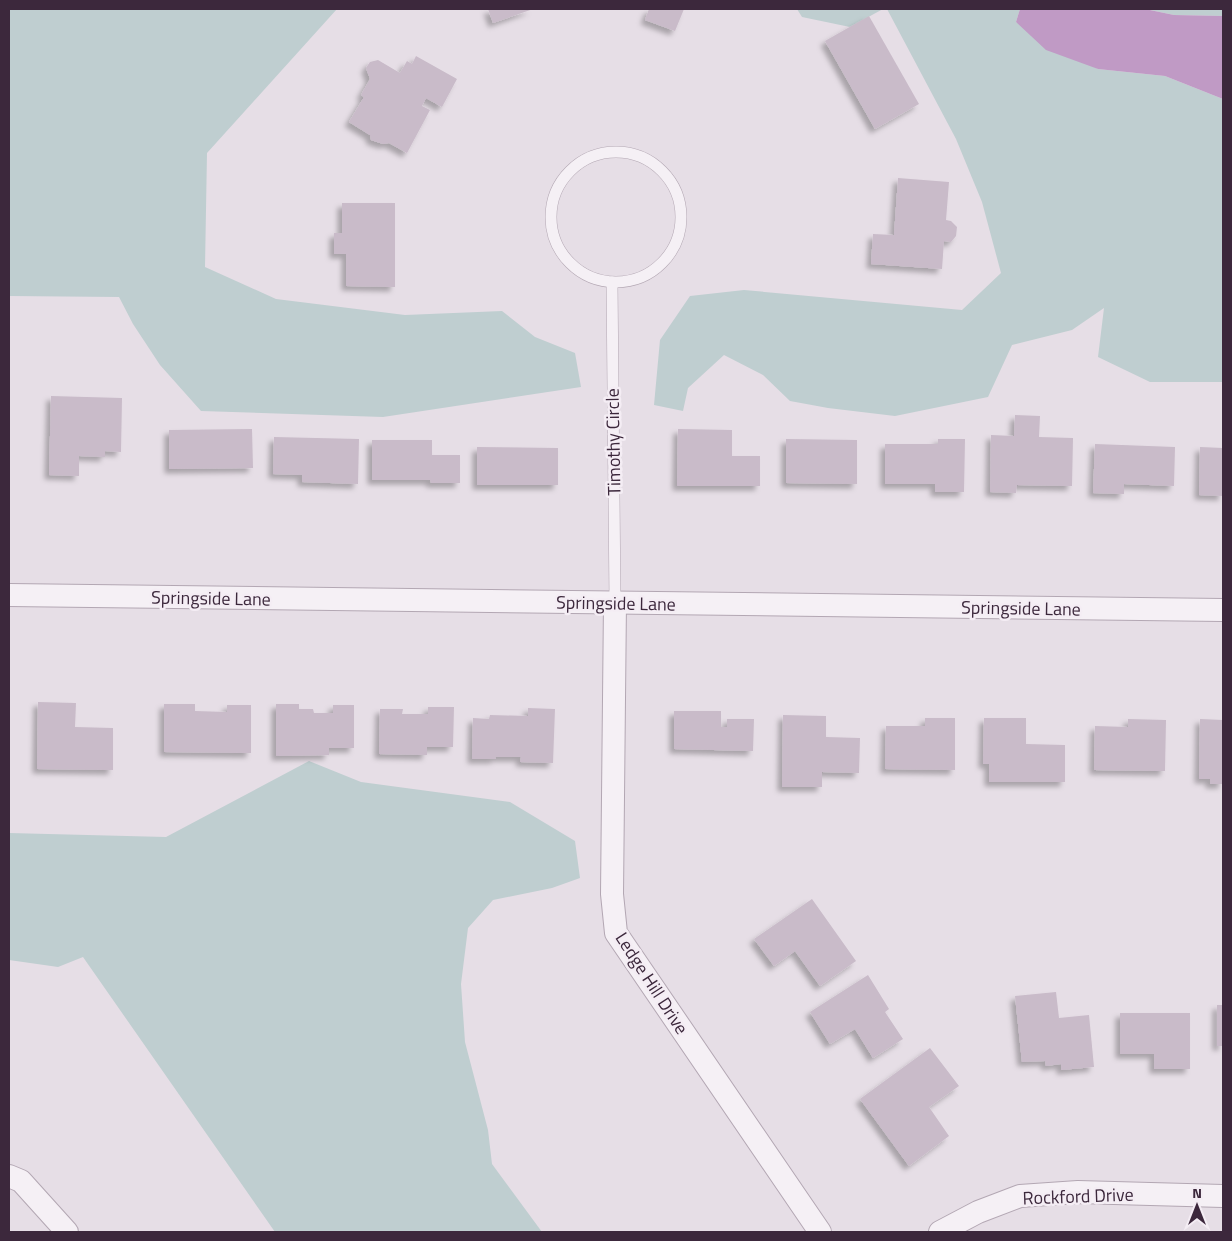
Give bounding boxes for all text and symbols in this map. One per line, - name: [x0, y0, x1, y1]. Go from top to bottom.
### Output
- street label: Timothy Circle: [599, 388, 627, 496]
- street label: Springside Lane: [151, 583, 271, 613]
- street label: Springside Lane: [556, 588, 676, 618]
- street label: Springside Lane: [961, 593, 1081, 623]
- street label: Ledge Hill Drive: [609, 927, 695, 1039]
- street label: Rockford Drive: [1022, 1181, 1134, 1211]
- north arrow: [1172, 1181, 1222, 1231]
- text: N: [1192, 1182, 1202, 1203]

